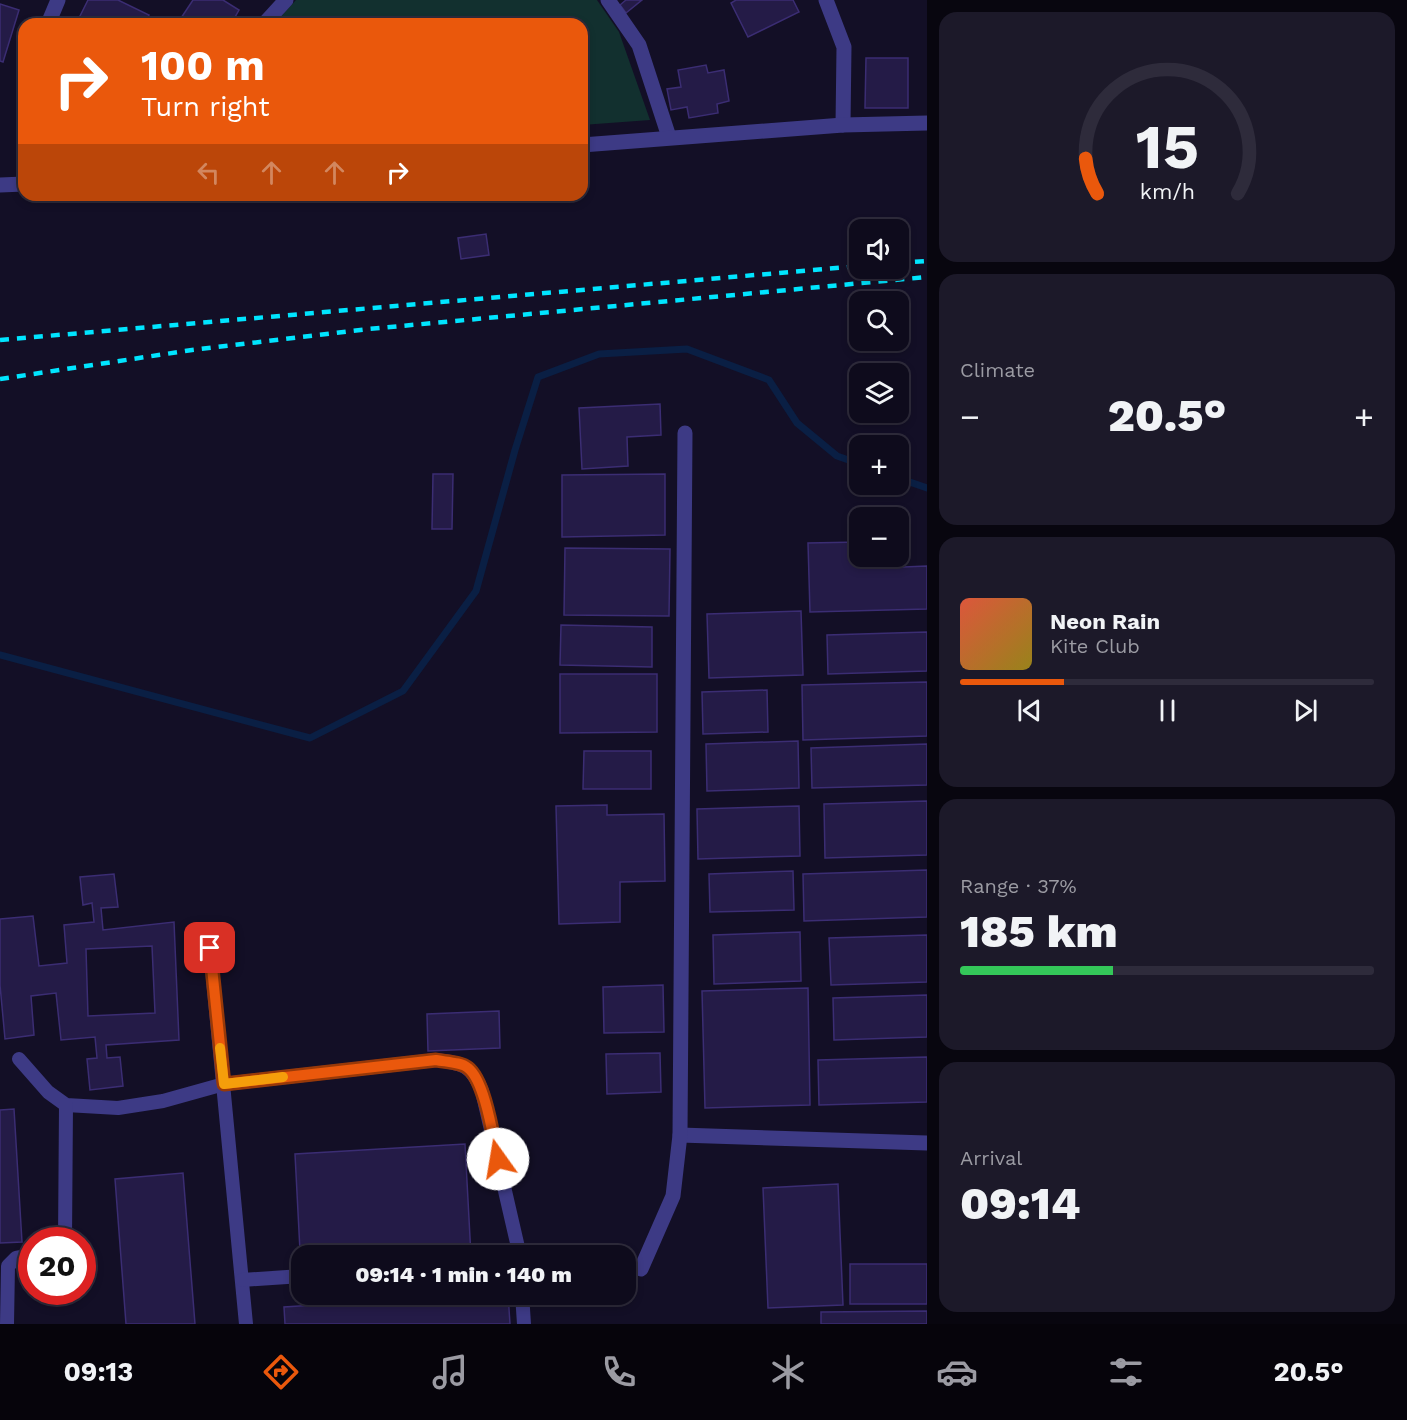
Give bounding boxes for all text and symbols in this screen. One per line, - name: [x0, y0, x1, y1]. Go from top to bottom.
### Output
- text: 100 m: [141, 41, 265, 90]
- icon: right: [42, 42, 120, 120]
- text: Turn right: [141, 91, 270, 123]
- text: 15: [1135, 110, 1199, 183]
- icon: left: [192, 156, 225, 189]
- icon: ahead: [255, 156, 288, 189]
- icon: ahead: [318, 156, 351, 189]
- icon: right: [381, 156, 414, 189]
- text: km/h: [1139, 180, 1195, 205]
- map controls: [849, 219, 909, 567]
- button: sound: [849, 219, 909, 279]
- button: search: [849, 291, 909, 351]
- text: Climate: [960, 358, 1035, 382]
- button: layers: [849, 363, 909, 423]
- text: 20.5°: [1108, 389, 1226, 442]
- text: −: [960, 397, 980, 436]
- text: +: [1354, 397, 1374, 436]
- button: +: [849, 435, 909, 495]
- button: −: [849, 507, 909, 567]
- text: Neon Rain: [1050, 609, 1160, 634]
- text: Kite Club: [1050, 634, 1140, 658]
- icon: previous: [1013, 694, 1046, 727]
- icon: pause: [1151, 694, 1184, 727]
- icon: next: [1289, 694, 1322, 727]
- text: Range · 37%: [960, 874, 1077, 898]
- text: 185 km: [960, 905, 1118, 958]
- pin: [184, 922, 235, 973]
- icon: arrive: [193, 931, 226, 964]
- position arrow: [466, 1127, 530, 1191]
- text: Arrival: [960, 1146, 1022, 1170]
- text: 09:14: [960, 1177, 1080, 1230]
- speed limit sign: 20: [18, 1227, 96, 1305]
- text: 09:14 · 1 min · 140 m: [355, 1262, 572, 1287]
- icon: directions: [260, 1351, 302, 1393]
- icon: music: [429, 1351, 471, 1393]
- icon: phone: [598, 1351, 640, 1393]
- icon: climate: [767, 1351, 809, 1393]
- icon: car: [936, 1351, 978, 1393]
- icon: filters: [1105, 1351, 1147, 1393]
- text: 09:13: [63, 1356, 133, 1388]
- text: 20.5°: [1273, 1356, 1344, 1388]

